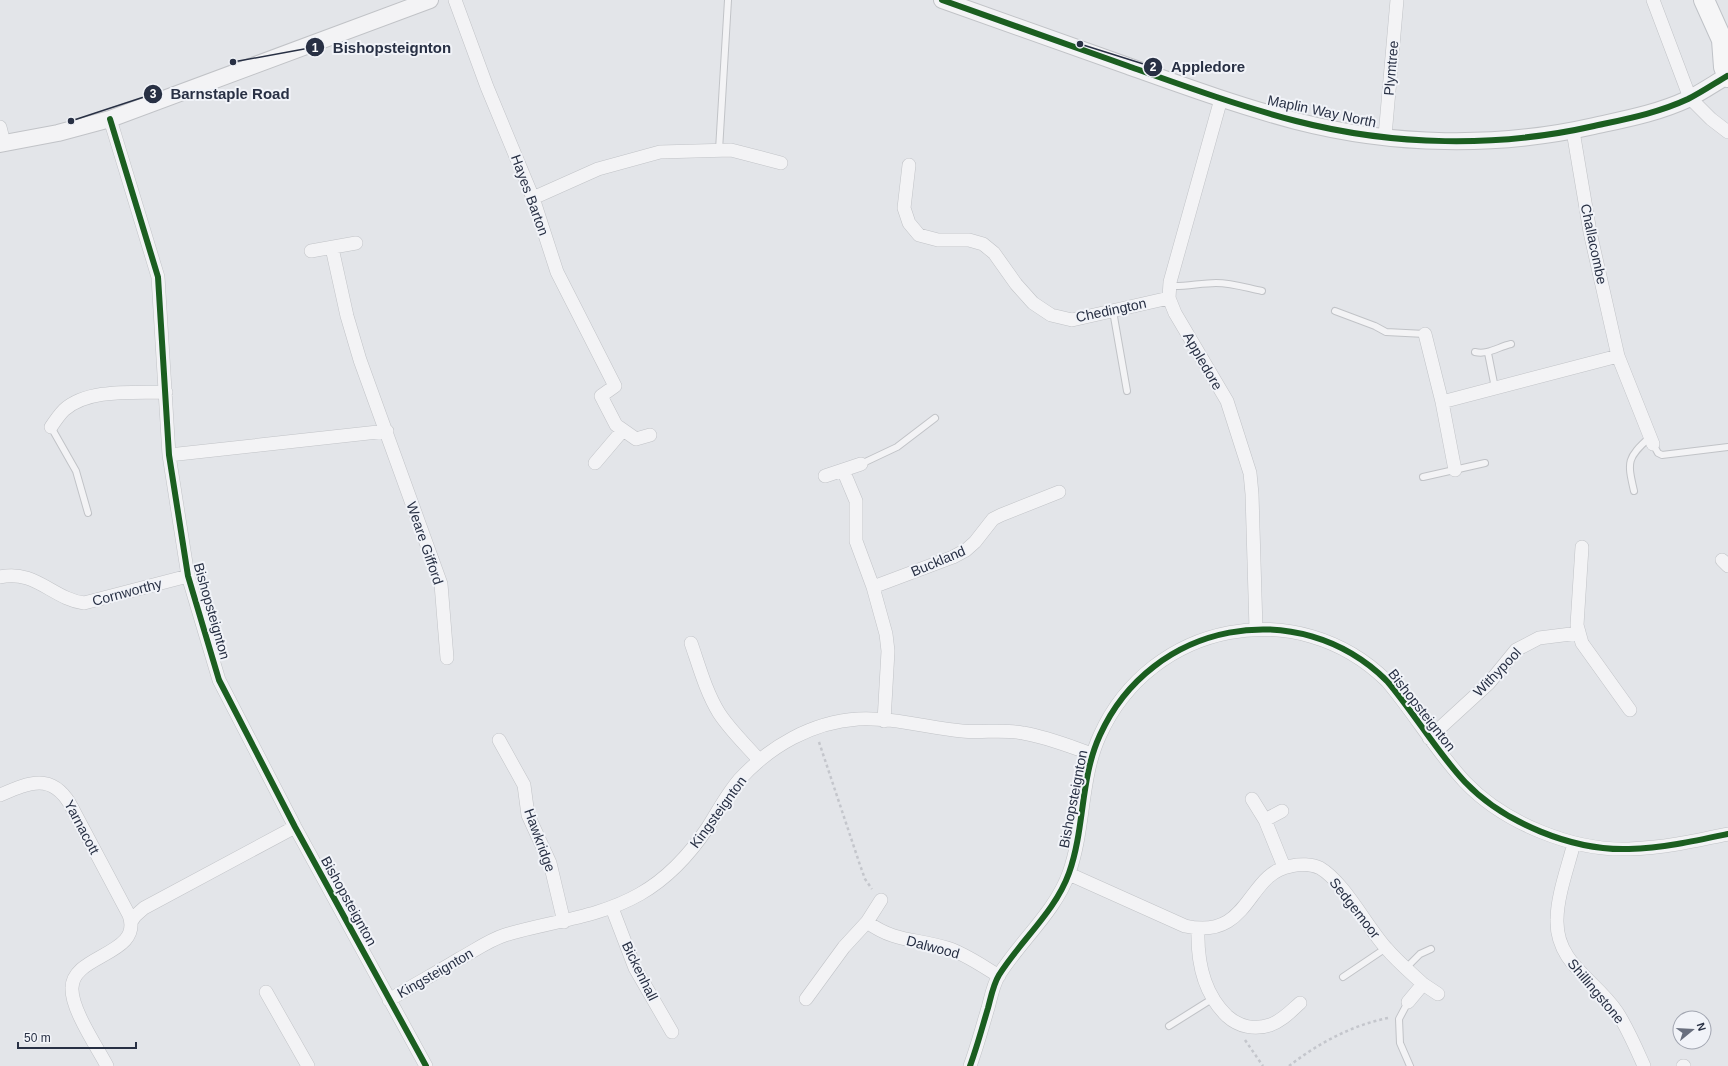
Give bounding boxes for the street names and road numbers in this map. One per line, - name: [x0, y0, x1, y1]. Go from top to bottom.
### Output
- street label: Plymtree: [1381, 40, 1401, 96]
- street label: Maplin Way North: [1266, 92, 1378, 130]
- street label: Hayes Barton: [508, 152, 552, 238]
- street label: Challacombe: [1578, 202, 1610, 286]
- street label: Chedington: [1074, 295, 1148, 325]
- street label: Appledore: [1180, 329, 1226, 393]
- street label: Weare Gifford: [403, 499, 447, 587]
- street label: Buckland: [908, 542, 968, 580]
- street label: Bishopsteignton: [191, 561, 233, 661]
- street label: Cornworthy: [90, 575, 164, 609]
- street label: Withypool: [1470, 644, 1524, 700]
- street label: Bishopsteignton: [1385, 666, 1459, 754]
- street label: Bishopsteignton: [1056, 749, 1090, 849]
- street label: Kingsteignton: [687, 773, 749, 851]
- street label: Yarnacott: [61, 797, 103, 857]
- street label: Hawkridge: [521, 806, 559, 874]
- street label: Bishopsteignton: [318, 854, 380, 948]
- street label: Sedgemoor: [1326, 875, 1384, 942]
- street label: Dalwood: [905, 932, 961, 962]
- street label: Bickenhall: [619, 939, 661, 1003]
- street label: Kingsteignton: [394, 945, 476, 1001]
- street label: Shillingstone: [1564, 955, 1628, 1027]

